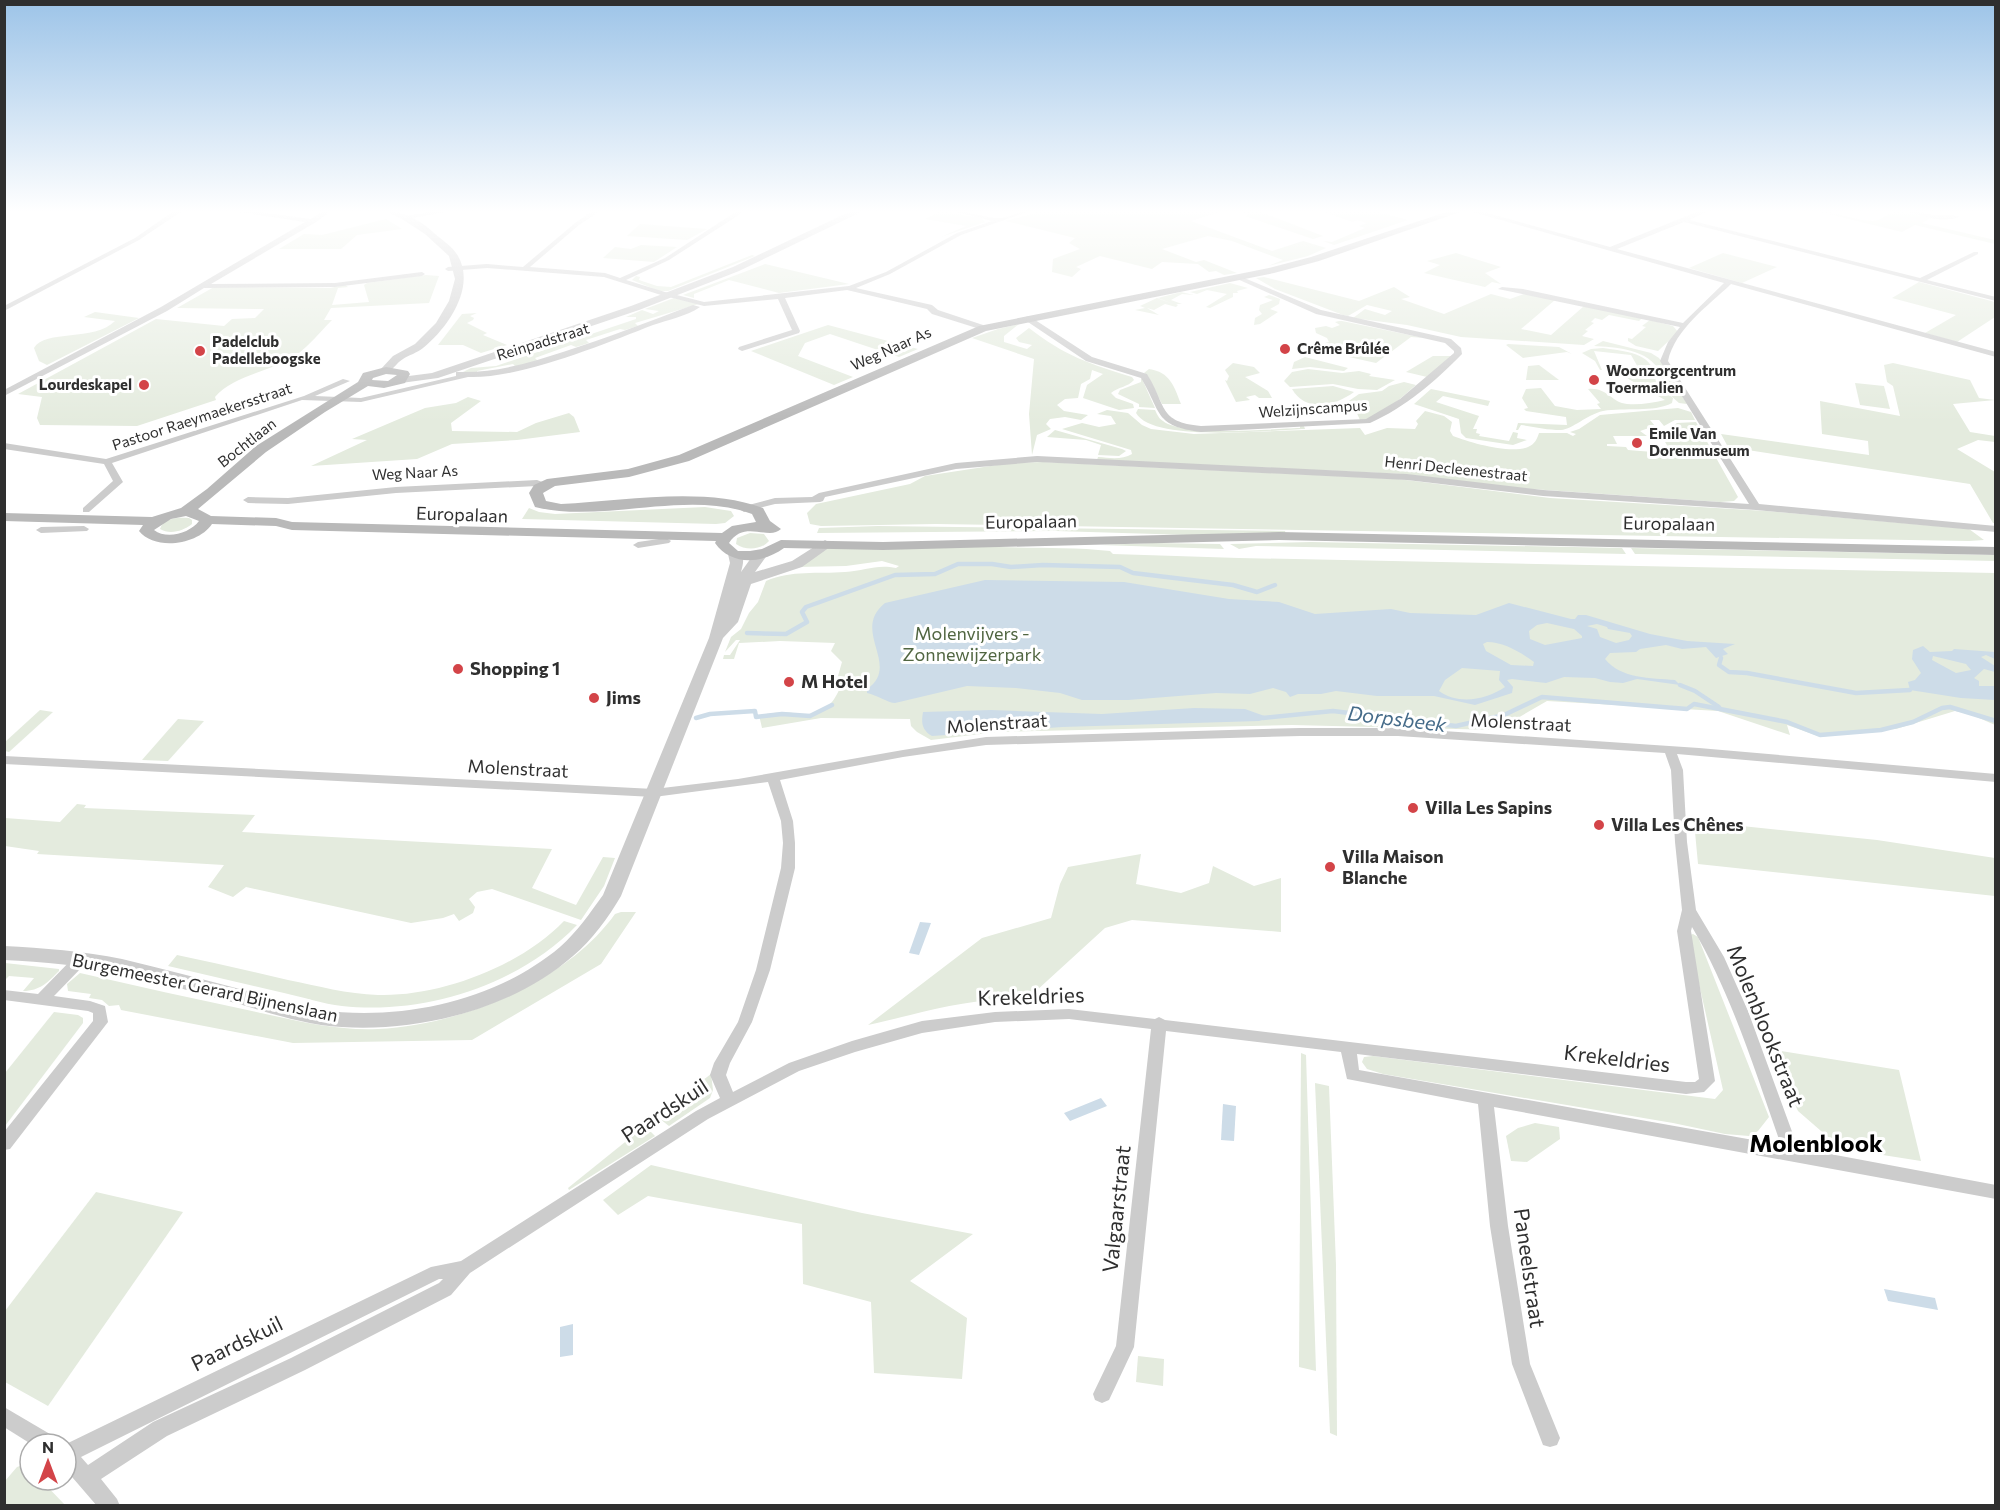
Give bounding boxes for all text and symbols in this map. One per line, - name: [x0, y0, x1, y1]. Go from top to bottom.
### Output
- street label: Reinpadstraat: [494, 318, 591, 364]
- street label: Weg Naar As: [848, 322, 934, 374]
- place label: Padelclub Padelleboogske: [212, 332, 321, 367]
- place label: Crême Brûlée: [1297, 339, 1390, 357]
- marker: Crême Brûlée: [1278, 342, 1292, 356]
- marker: Padelclub Padelleboogske: [193, 344, 207, 358]
- place label: Woonzorgcentrum Toermalien: [1606, 361, 1736, 396]
- marker: Woonzorgcentrum Toermalien: [1587, 373, 1601, 387]
- place label: Lourdeskapel: [39, 375, 132, 393]
- street label: Pastoor Raeymaekersstraat: [110, 378, 294, 454]
- marker: Lourdeskapel: [137, 378, 151, 392]
- street label: Welzijnscampus: [1258, 395, 1368, 421]
- street label: Bochtlaan: [214, 414, 279, 471]
- place label: Emile Van Dorenmuseum: [1649, 424, 1750, 459]
- marker: Emile Van Dorenmuseum: [1630, 436, 1644, 450]
- street label: Henri Decleenestraat: [1384, 452, 1528, 484]
- street label: Weg Naar As: [371, 461, 459, 483]
- street label: Europalaan: [416, 501, 508, 527]
- street label: Europalaan: [985, 509, 1077, 533]
- street label: Europalaan: [1623, 511, 1715, 535]
- park label: Molenvijvers - Zonnewijzerpark: [903, 622, 1042, 665]
- place label: Shopping 1: [470, 657, 560, 679]
- marker: Shopping 1: [451, 662, 465, 676]
- place label: M Hotel: [801, 670, 868, 692]
- marker: M Hotel: [782, 675, 796, 689]
- place label: Jims: [606, 686, 641, 708]
- marker: Jims: [587, 691, 601, 705]
- water label: Dorpsbeek: [1346, 700, 1449, 736]
- street label: Molenstraat: [1470, 708, 1572, 736]
- street label: Molenstraat: [946, 709, 1048, 738]
- street label: Molenstraat: [467, 754, 569, 782]
- place label: Villa Les Sapins: [1425, 796, 1552, 818]
- marker: Villa Les Sapins: [1406, 801, 1420, 815]
- place label: Villa Les Chênes: [1611, 813, 1744, 835]
- marker: Villa Les Chênes: [1592, 818, 1606, 832]
- place label: Villa Maison Blanche: [1342, 845, 1444, 888]
- marker: Villa Maison Blanche: [1323, 860, 1337, 874]
- street label: Molenblookstraat: [1723, 941, 1810, 1110]
- street label: Burgemeester Gerard Bijnenslaan: [70, 948, 340, 1026]
- street label: Krekeldries: [977, 981, 1085, 1010]
- street label: Krekeldries: [1563, 1039, 1672, 1076]
- street label: Paardskuil: [616, 1072, 712, 1147]
- district label: Molenblook: [1749, 1128, 1883, 1157]
- street label: Valgaarstraat: [1096, 1144, 1135, 1274]
- street label: Paneelstraat: [1510, 1206, 1551, 1329]
- street label: Paardskuil: [187, 1310, 286, 1376]
- north arrow: [18, 1432, 78, 1492]
- text: N: [42, 1437, 54, 1456]

